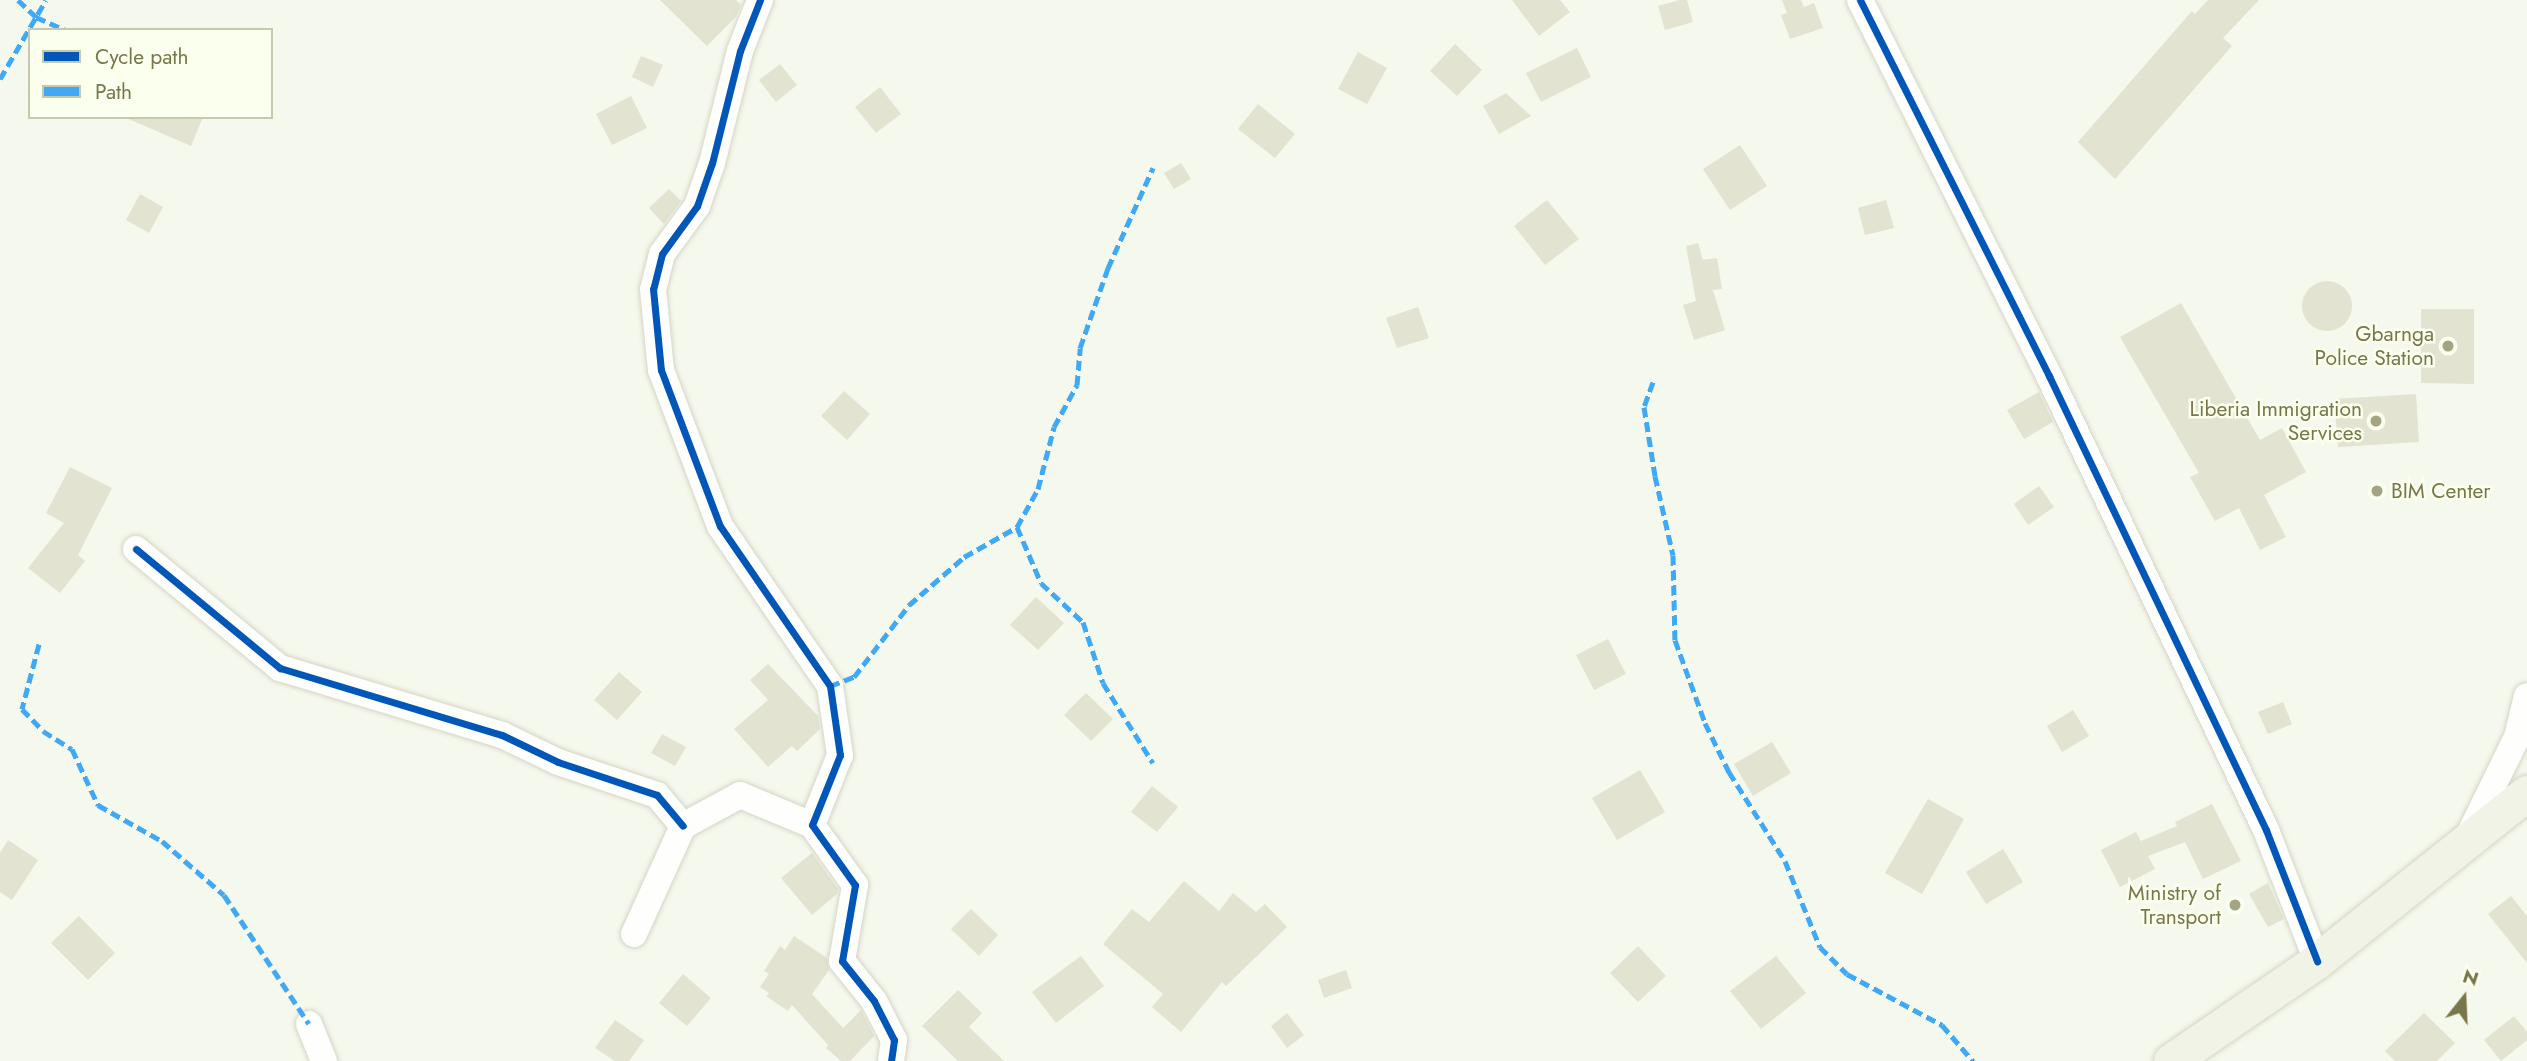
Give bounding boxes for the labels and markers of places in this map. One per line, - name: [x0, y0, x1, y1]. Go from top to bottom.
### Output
- place label: Gbarnga Police Station: [2315, 321, 2434, 371]
- marker: Gbarnga Police Station: [2440, 338, 2456, 354]
- place label: Liberia Immigration Services: [2190, 396, 2362, 446]
- marker: Liberia Immigration Services: [2368, 413, 2384, 429]
- place label: BIM Center: [2391, 478, 2490, 504]
- marker: BIM Center: [2369, 483, 2385, 499]
- place label: Ministry of Transport: [2128, 880, 2221, 930]
- marker: Ministry of Transport: [2227, 897, 2243, 913]

